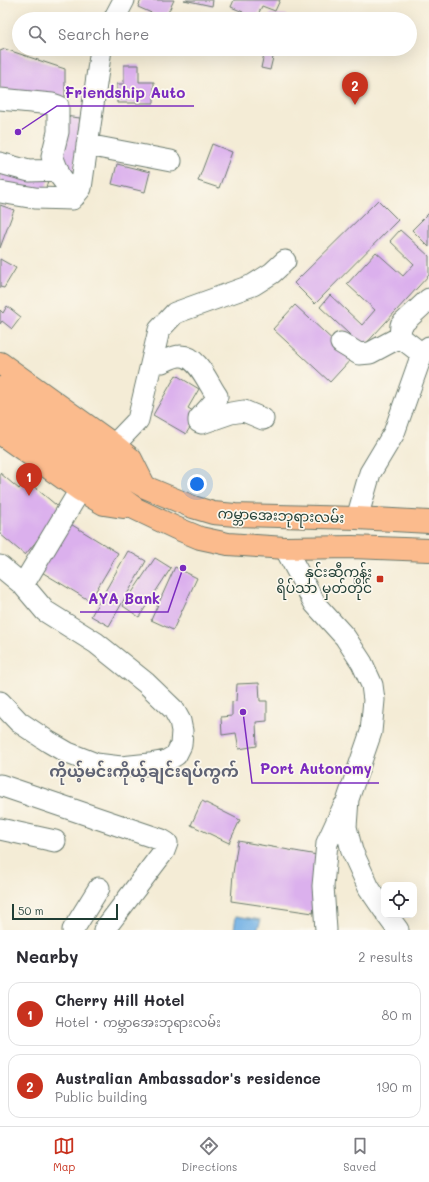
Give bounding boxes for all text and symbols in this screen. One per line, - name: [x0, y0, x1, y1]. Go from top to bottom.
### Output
- search box: [12, 12, 417, 56]
- icon: search: [26, 23, 48, 45]
- text: Search here: [58, 24, 149, 44]
- pin: 2: [342, 72, 368, 105]
- callout: Friendship Auto: [57, 79, 194, 106]
- text: Friendship Auto: [65, 82, 185, 102]
- pin: 1: [16, 463, 42, 496]
- your location: [187, 474, 207, 494]
- street label: ကမ္ဘာအေးဘုရားလမ်း: [217, 503, 345, 530]
- place label: နှင်းဆီကုန်း ရိပ်သာ မှတ်တိုင်: [276, 562, 372, 600]
- marker: နှင်းဆီကုန်း ရိပ်သာ မှတ်တိုင်: [375, 574, 385, 584]
- callout: AYA Bank: [80, 585, 168, 612]
- text: AYA Bank: [88, 588, 160, 608]
- callout: Port Autonomy: [252, 756, 379, 783]
- text: Port Autonomy: [260, 758, 372, 778]
- district label: ကိုယ့်မင်းကိုယ့်ချင်းရပ်ကွက်: [49, 760, 239, 785]
- map controls: [381, 882, 417, 918]
- button: locate: [381, 882, 417, 918]
- scale bar: [12, 902, 118, 921]
- text: 50 m: [18, 903, 44, 918]
- text: Nearby: [16, 945, 78, 967]
- text: 2 results: [358, 948, 413, 965]
- text: Cherry Hill Hotel: [55, 990, 184, 1010]
- text: 1: [27, 1006, 33, 1023]
- text: 80 m: [382, 1006, 412, 1023]
- text: Hotel · ကမ္ဘာအေးဘုရားလမ်း: [55, 1013, 221, 1030]
- text: Australian Ambassador's residence: [55, 1068, 321, 1088]
- text: 2: [26, 1078, 34, 1095]
- text: 190 m: [376, 1078, 412, 1095]
- text: Public building: [55, 1088, 147, 1105]
- tab: Map: [53, 1135, 75, 1174]
- tab: Directions: [181, 1135, 237, 1174]
- tab: Saved: [343, 1135, 376, 1174]

